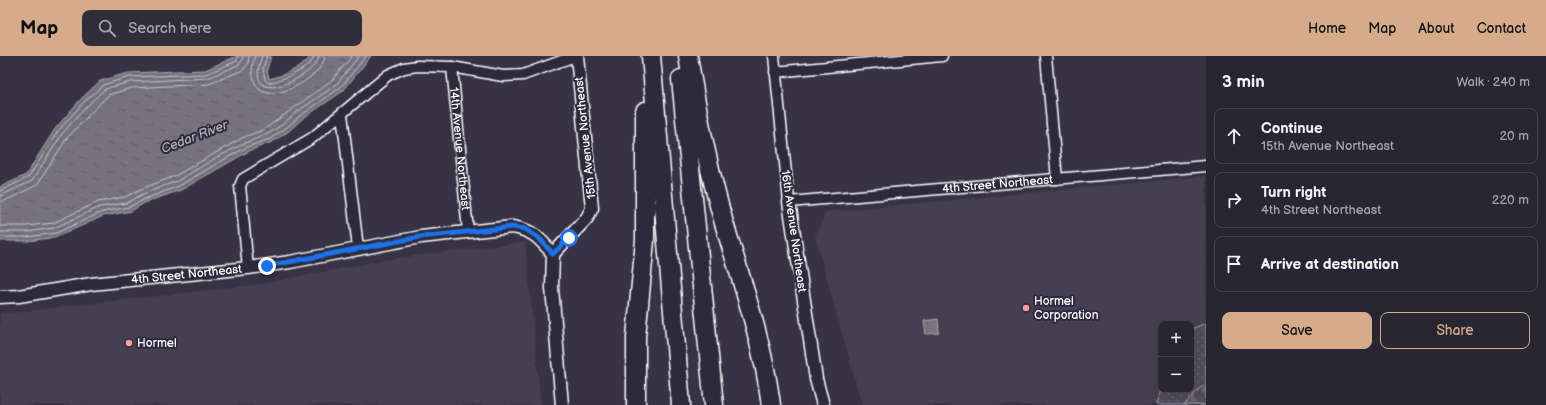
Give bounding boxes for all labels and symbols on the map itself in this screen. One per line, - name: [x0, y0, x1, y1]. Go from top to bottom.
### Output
- street label: 15th Avenue Northeast: [572, 76, 599, 200]
- street label: 14th Avenue Northeast: [446, 87, 473, 211]
- water label: Cedar River: [159, 116, 231, 157]
- street label: 16th Avenue Northeast: [778, 169, 810, 293]
- street label: 4th Street Northeast: [941, 172, 1054, 197]
- route start: [560, 229, 578, 247]
- route end: [258, 257, 276, 275]
- street label: 4th Street Northeast: [131, 262, 243, 288]
- place label: Hormel Corporation: [1034, 294, 1099, 323]
- marker: Hormel Corporation: [1021, 303, 1031, 313]
- place label: Hormel: [137, 336, 177, 351]
- marker: Hormel: [124, 338, 134, 348]

